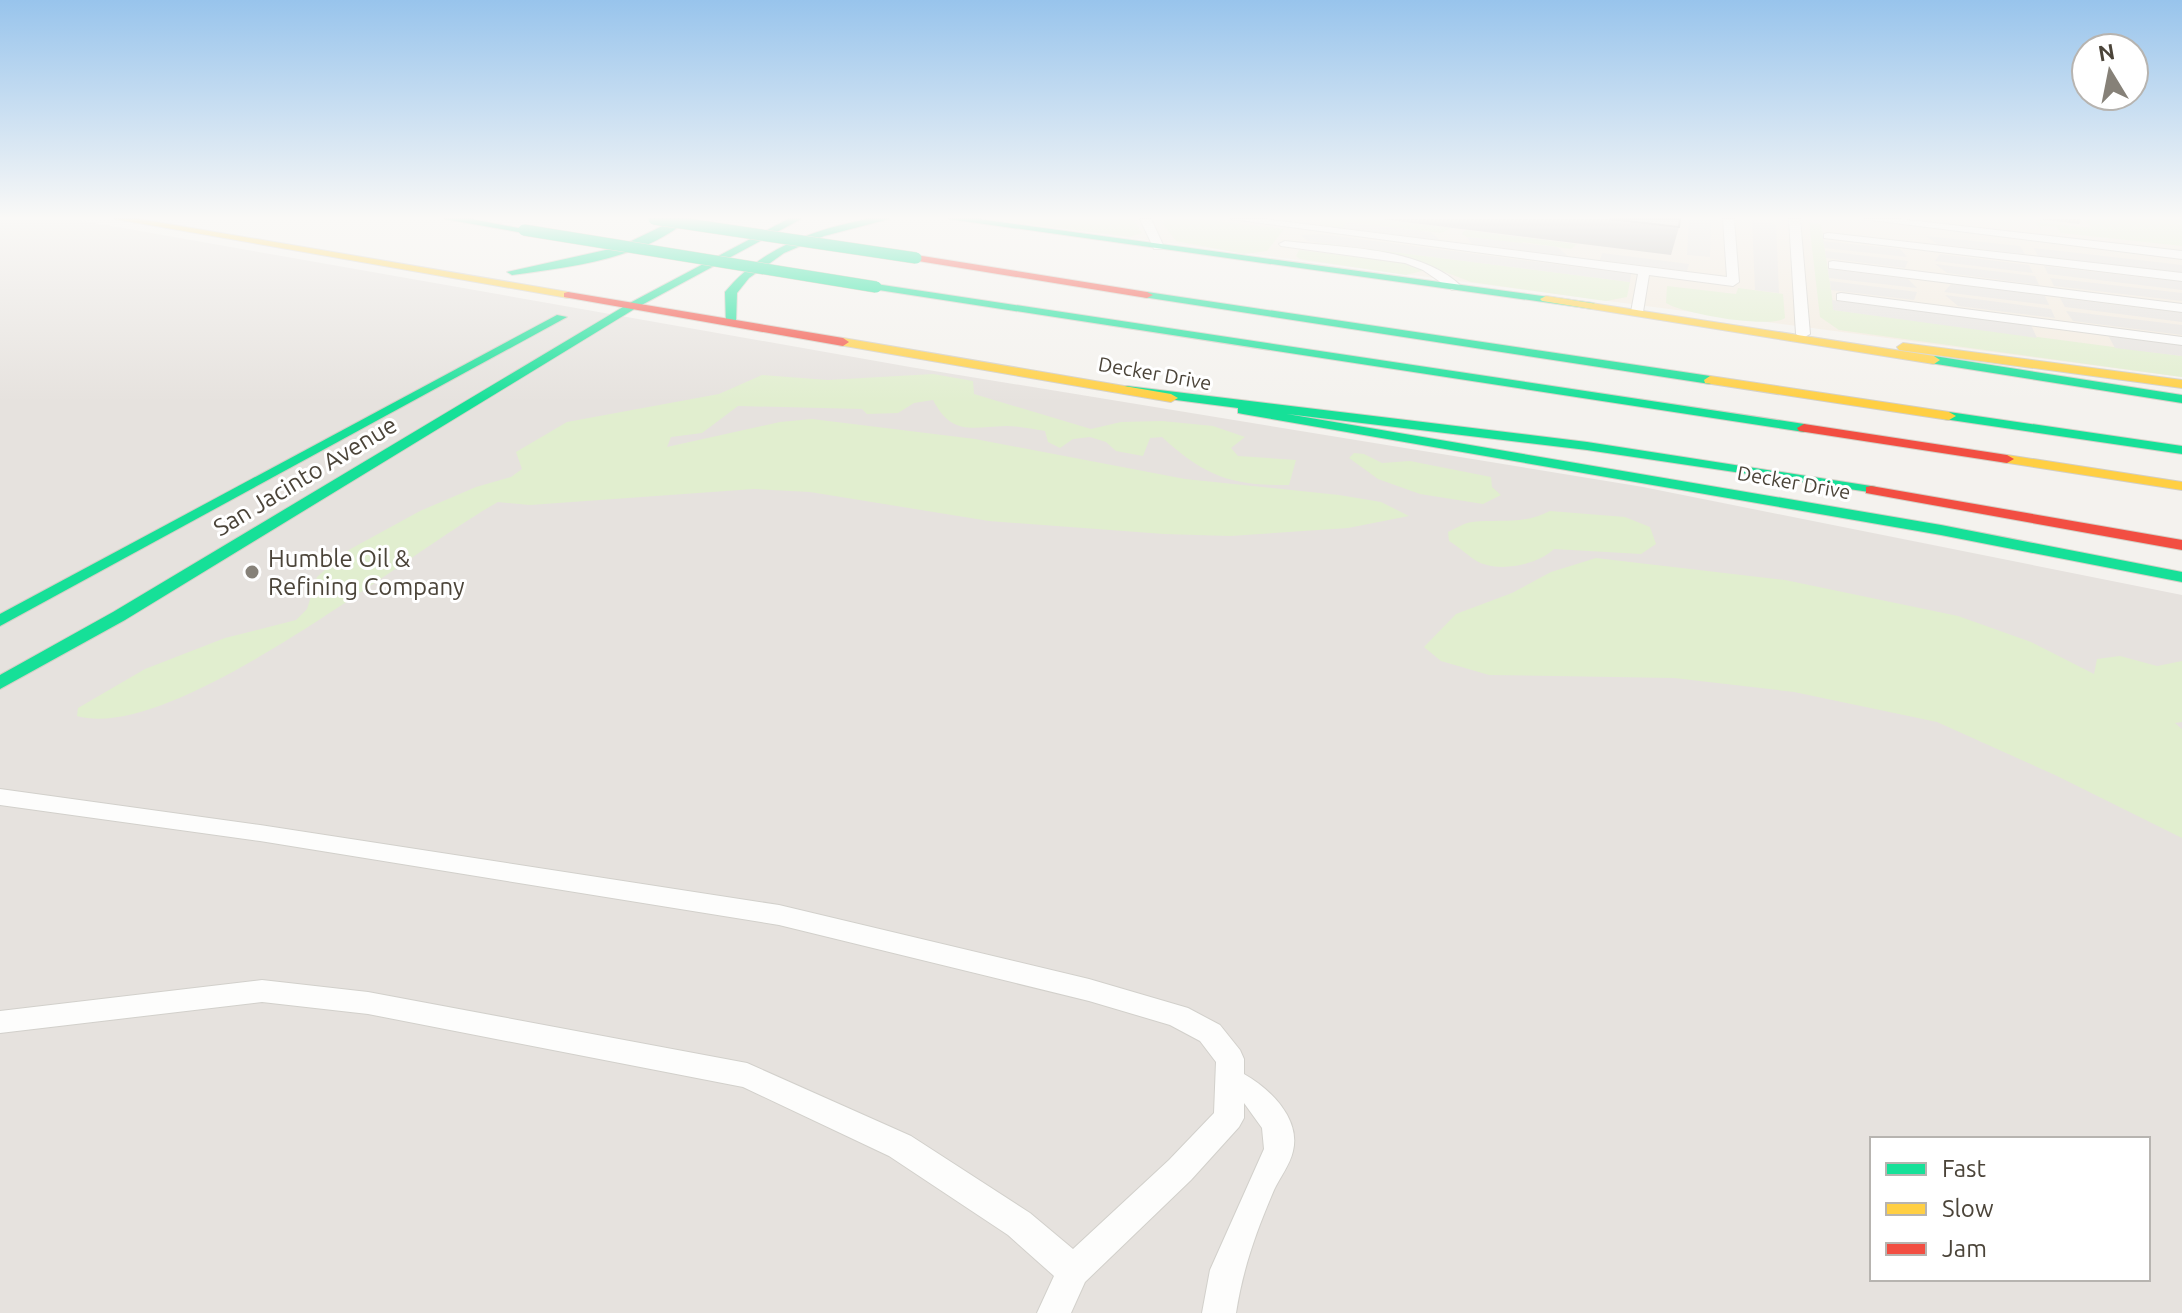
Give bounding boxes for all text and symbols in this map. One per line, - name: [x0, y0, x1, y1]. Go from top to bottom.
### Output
- north arrow: [2070, 32, 2150, 112]
- text: N: [2096, 38, 2117, 66]
- street label: Decker Drive: [1097, 352, 1213, 394]
- street label: San Jacinto Avenue: [209, 411, 401, 541]
- street label: Decker Drive: [1736, 461, 1852, 503]
- place label: Humble Oil & Refining Company: [268, 545, 465, 600]
- marker: Humble Oil & Refining Company: [243, 563, 261, 581]
- legend: [1870, 1137, 2150, 1281]
- text: Fast: [1942, 1155, 1986, 1182]
- text: Slow: [1942, 1195, 1994, 1222]
- text: Jam: [1942, 1235, 1987, 1262]

